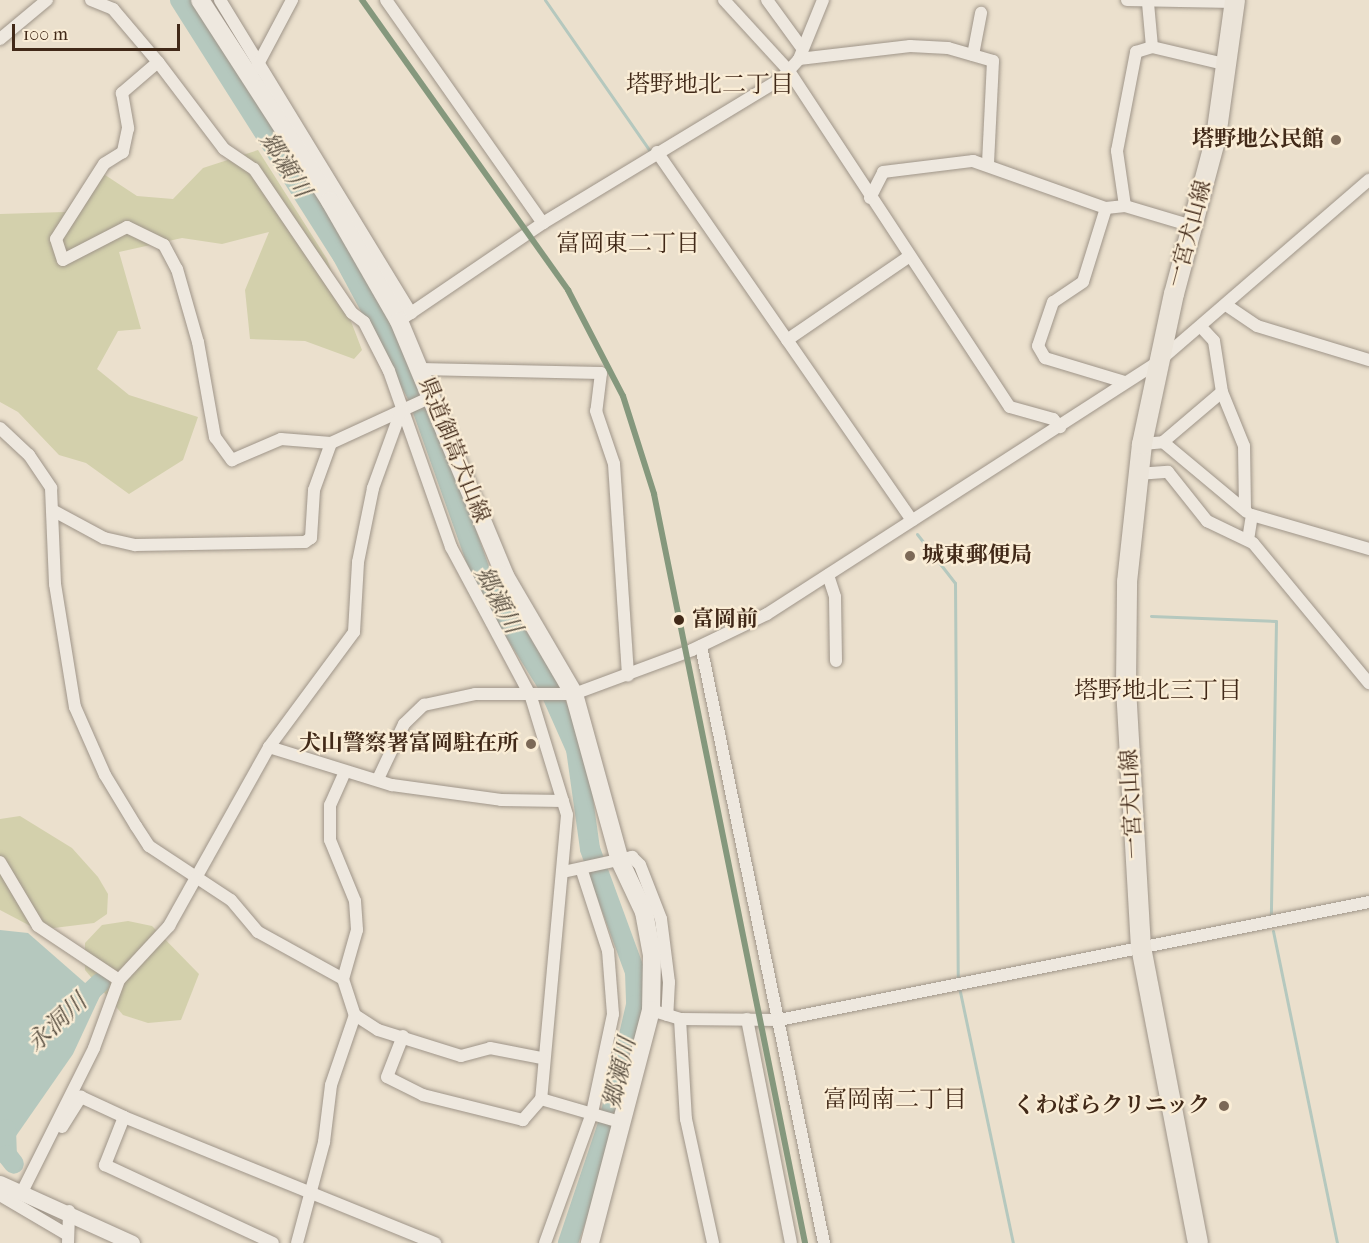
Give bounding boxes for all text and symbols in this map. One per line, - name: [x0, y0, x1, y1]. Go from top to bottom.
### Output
- scale bar: [15, 12, 183, 50]
- text: 100 m: [23, 24, 68, 45]
- district label: 塔野地北二丁目: [626, 71, 794, 99]
- water label: 郷瀬川: [253, 127, 317, 203]
- place label: 塔野地公民館: [1192, 127, 1324, 153]
- marker: 塔野地公民館: [1329, 133, 1343, 147]
- street label: 一宮犬山線: [1163, 177, 1217, 291]
- district label: 富岡東二丁目: [556, 230, 700, 258]
- street label: 県道御嵩犬山線: [413, 374, 495, 526]
- place label: 城東郵便局: [922, 543, 1032, 569]
- marker: 城東郵便局: [903, 549, 917, 563]
- water label: 郷瀬川: [468, 561, 528, 639]
- place label: 富岡前: [692, 607, 758, 633]
- marker: 富岡前: [670, 611, 688, 629]
- district label: 塔野地北三丁目: [1074, 677, 1242, 705]
- place label: 犬山警察署富岡駐在所: [299, 731, 519, 757]
- marker: 犬山警察署富岡駐在所: [524, 737, 538, 751]
- street label: 一宮犬山線: [1116, 748, 1148, 860]
- water label: 永洞川: [21, 988, 93, 1058]
- water label: 郷瀬川: [598, 1035, 642, 1111]
- district label: 富岡南二丁目: [823, 1086, 967, 1114]
- place label: くわばらクリニック: [1012, 1093, 1210, 1119]
- marker: くわばらクリニック: [1215, 1097, 1233, 1115]

